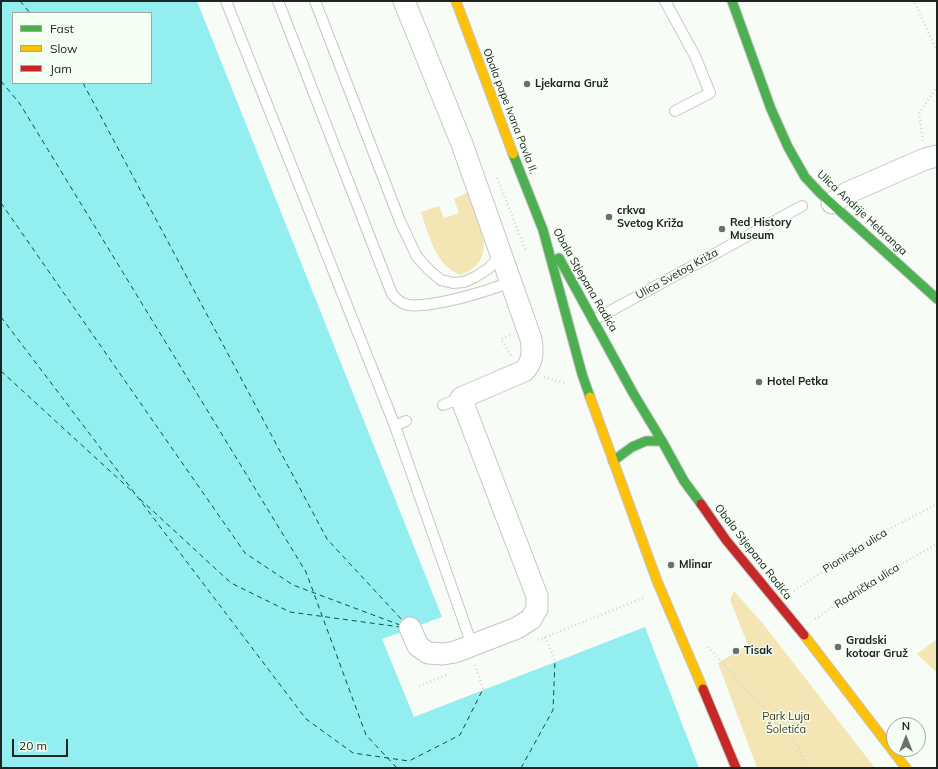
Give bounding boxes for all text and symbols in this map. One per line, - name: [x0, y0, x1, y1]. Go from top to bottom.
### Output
- legend: [12, 12, 152, 84]
- text: Fast: [50, 21, 74, 36]
- text: Slow: [50, 41, 78, 56]
- street label: Obala pape Ivana Pavla II.: [480, 47, 540, 175]
- text: Jam: [50, 61, 72, 76]
- place label: Ljekarna Gruž: [535, 77, 608, 91]
- marker: Ljekarna Gruž: [522, 79, 532, 89]
- street label: Ulica Andrije Hebranga: [814, 168, 910, 258]
- place label: crkva Svetog Križa: [617, 204, 683, 230]
- marker: crkva Svetog Križa: [604, 212, 614, 222]
- place label: Red History Museum: [730, 216, 792, 242]
- marker: Red History Museum: [717, 224, 727, 234]
- street label: Obala Stjepana Radića: [550, 226, 620, 334]
- street label: Ulica Svetog Križa: [634, 246, 720, 302]
- place label: Hotel Petka: [767, 375, 828, 389]
- marker: Hotel Petka: [754, 377, 764, 387]
- street label: Obala Stjepana Radića: [712, 502, 794, 602]
- street label: Pionirska ulica: [820, 526, 890, 576]
- place label: Mlinar: [679, 558, 712, 572]
- marker: Mlinar: [666, 560, 676, 570]
- street label: Radnička ulica: [832, 561, 902, 611]
- place label: Gradski kotoar Gruž: [846, 634, 908, 660]
- marker: Gradski kotoar Gruž: [833, 642, 843, 652]
- place label: Tisak: [744, 644, 772, 658]
- marker: Tisak: [731, 646, 741, 656]
- park label: Park Luja Šoletića: [762, 710, 810, 736]
- north arrow: [886, 717, 926, 757]
- text: N: [902, 719, 910, 733]
- scale bar: [14, 731, 70, 757]
- text: 20 m: [19, 738, 47, 753]

